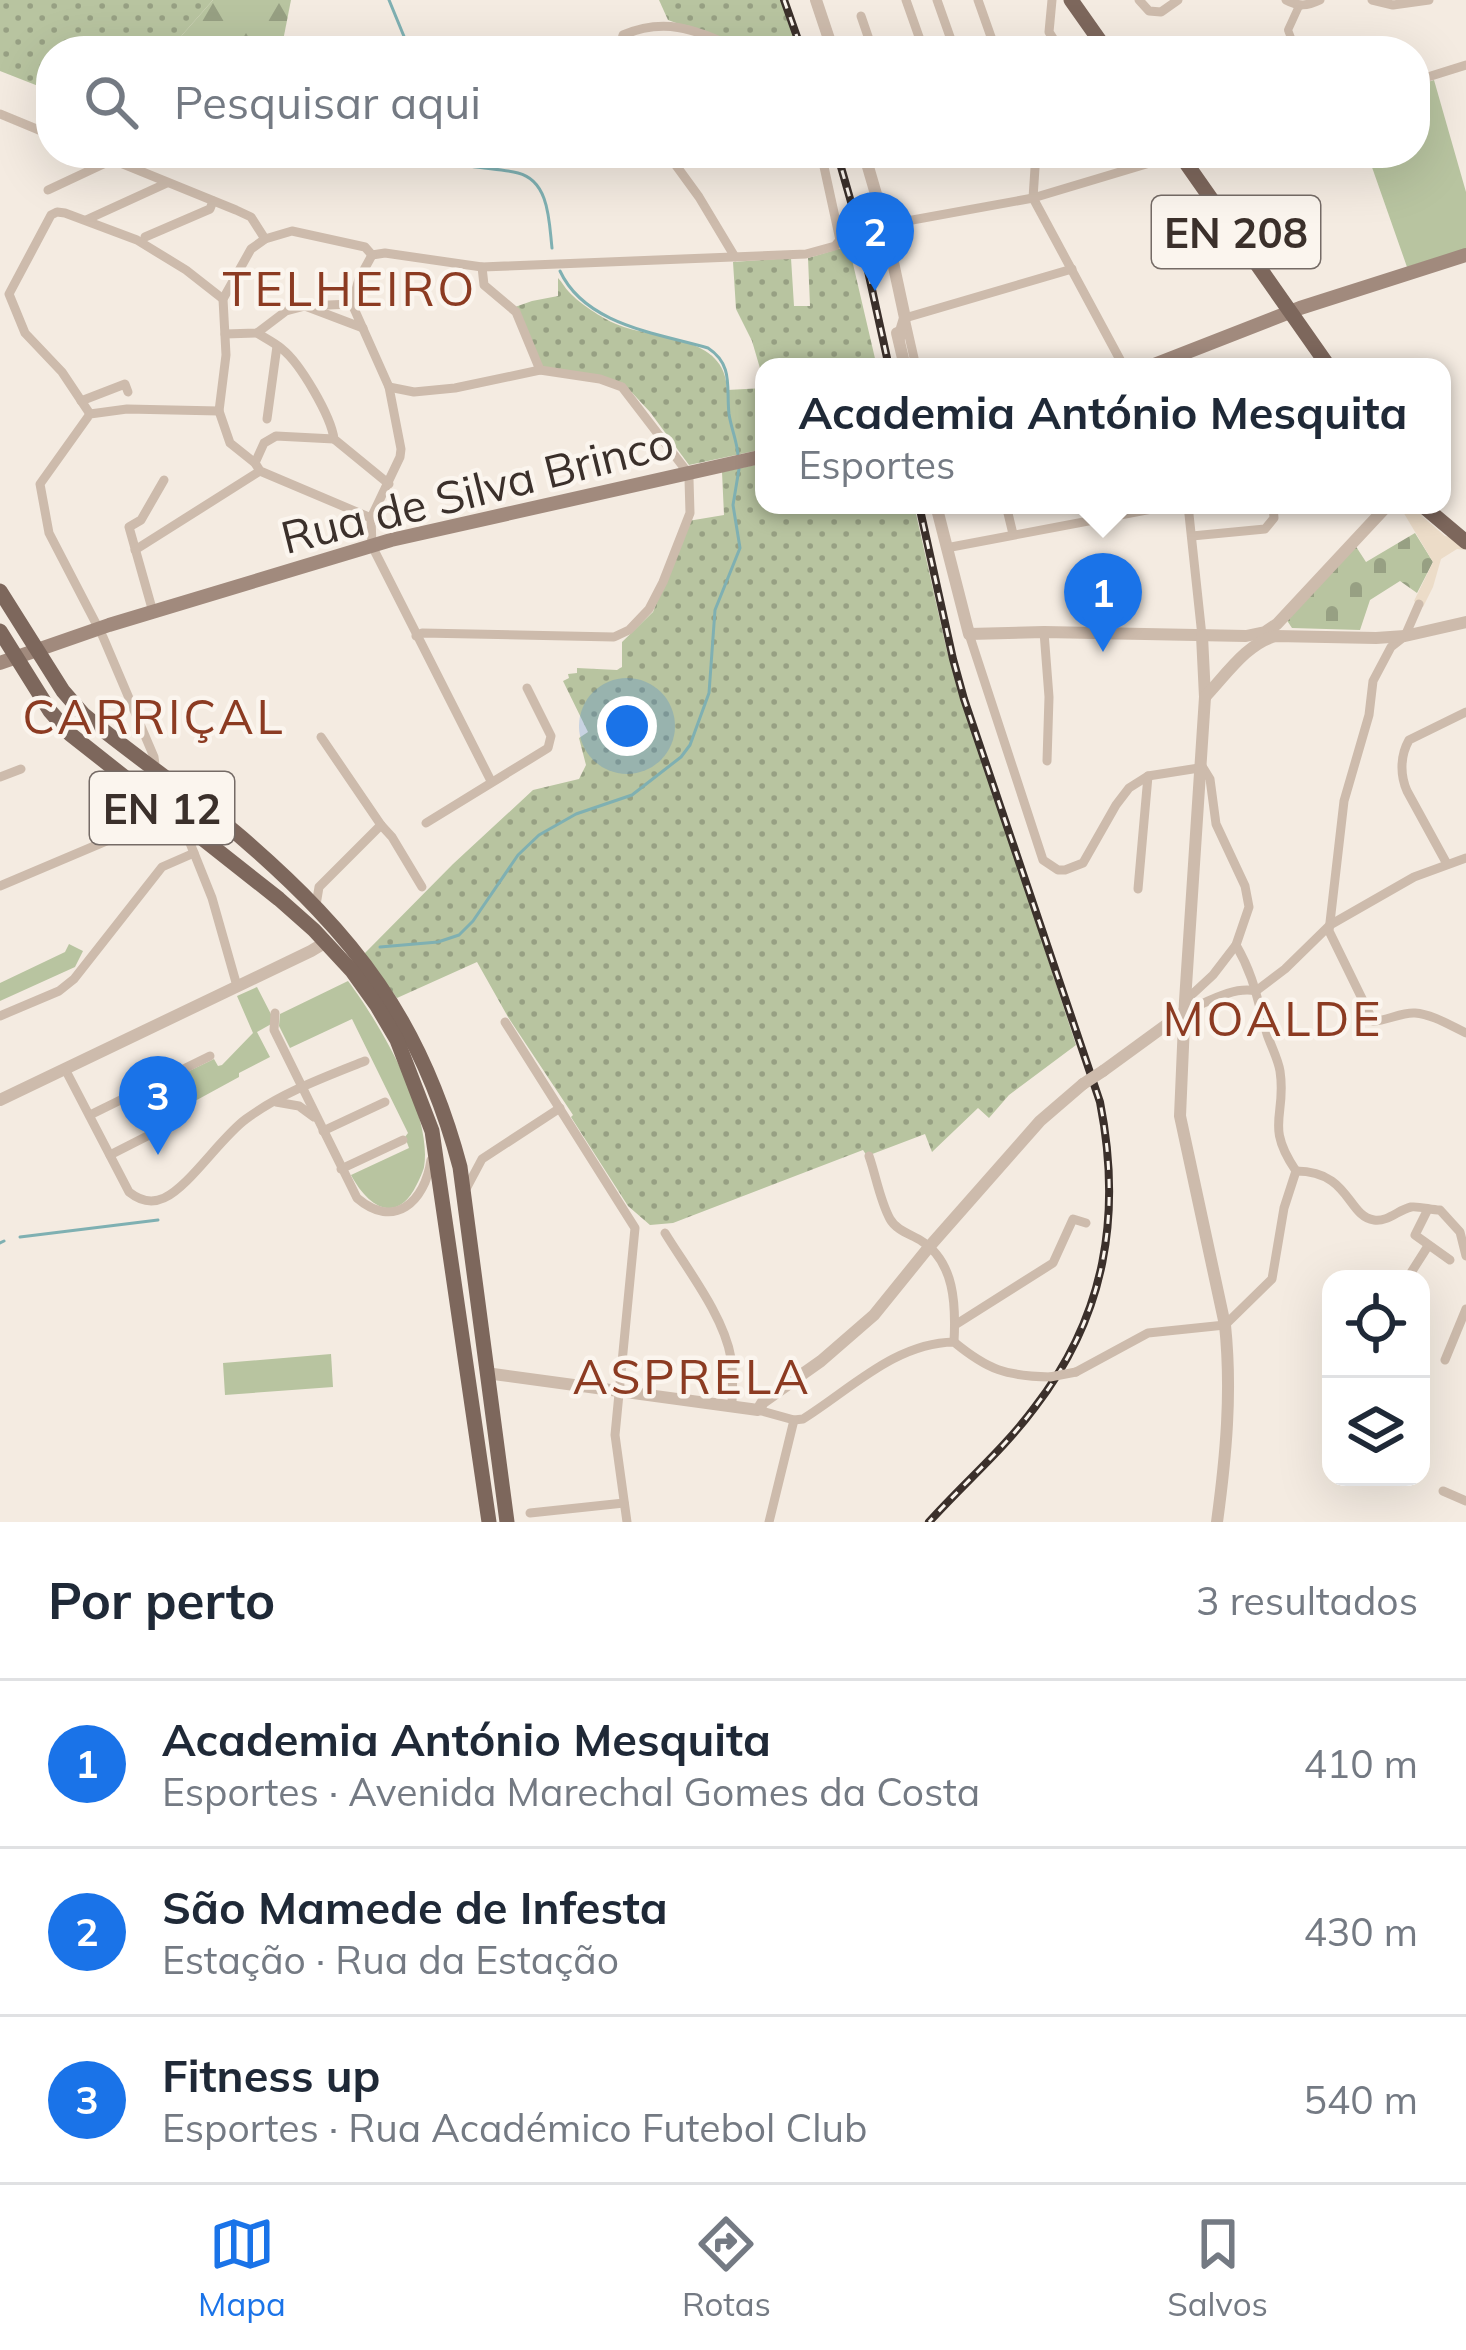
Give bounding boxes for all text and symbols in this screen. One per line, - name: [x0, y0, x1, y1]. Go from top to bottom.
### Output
- search box: [36, 36, 1430, 168]
- icon: search: [78, 69, 144, 135]
- text: Pesquisar aqui: [174, 74, 481, 130]
- pin: 2: [836, 192, 914, 291]
- road number: EN 208: [1152, 196, 1320, 268]
- district label: TELHEIRO: [223, 258, 477, 318]
- popup: [755, 358, 1451, 514]
- text: Academia António Mesquita: [799, 384, 1407, 440]
- street label: Rua de Silva Brinco: [275, 413, 679, 565]
- text: Esportes: [799, 440, 955, 489]
- pin: 1: [1064, 553, 1142, 652]
- district label: CARRIÇAL: [22, 686, 286, 746]
- your location: [597, 696, 657, 756]
- road number: EN 12: [90, 772, 234, 844]
- district label: MOALDE: [1162, 988, 1384, 1048]
- pin: 3: [119, 1056, 197, 1155]
- map controls: [1322, 1270, 1430, 1486]
- button: locate: [1322, 1270, 1430, 1378]
- district label: ASPRELA: [572, 1346, 812, 1406]
- button: layers: [1322, 1378, 1430, 1486]
- text: Por perto: [48, 1568, 275, 1632]
- text: 3 resultados: [1196, 1576, 1418, 1625]
- text: Academia António Mesquita: [162, 1711, 771, 1767]
- text: 1: [75, 1739, 99, 1788]
- text: 410 m: [1303, 1739, 1418, 1788]
- text: Esportes · Avenida Marechal Gomes da Costa: [162, 1767, 980, 1816]
- text: São Mamede de Infesta: [162, 1879, 668, 1935]
- text: 2: [75, 1907, 99, 1956]
- text: 430 m: [1303, 1907, 1418, 1956]
- text: Estação · Rua da Estação: [162, 1935, 619, 1984]
- text: Fitness up: [162, 2047, 380, 2103]
- text: 3: [75, 2075, 99, 2124]
- text: 540 m: [1303, 2075, 1418, 2124]
- text: Esportes · Rua Académico Futebol Club: [162, 2103, 867, 2152]
- tab: Mapa: [198, 2211, 286, 2324]
- tab: Rotas: [682, 2211, 771, 2324]
- tab: Salvos: [1167, 2211, 1268, 2324]

